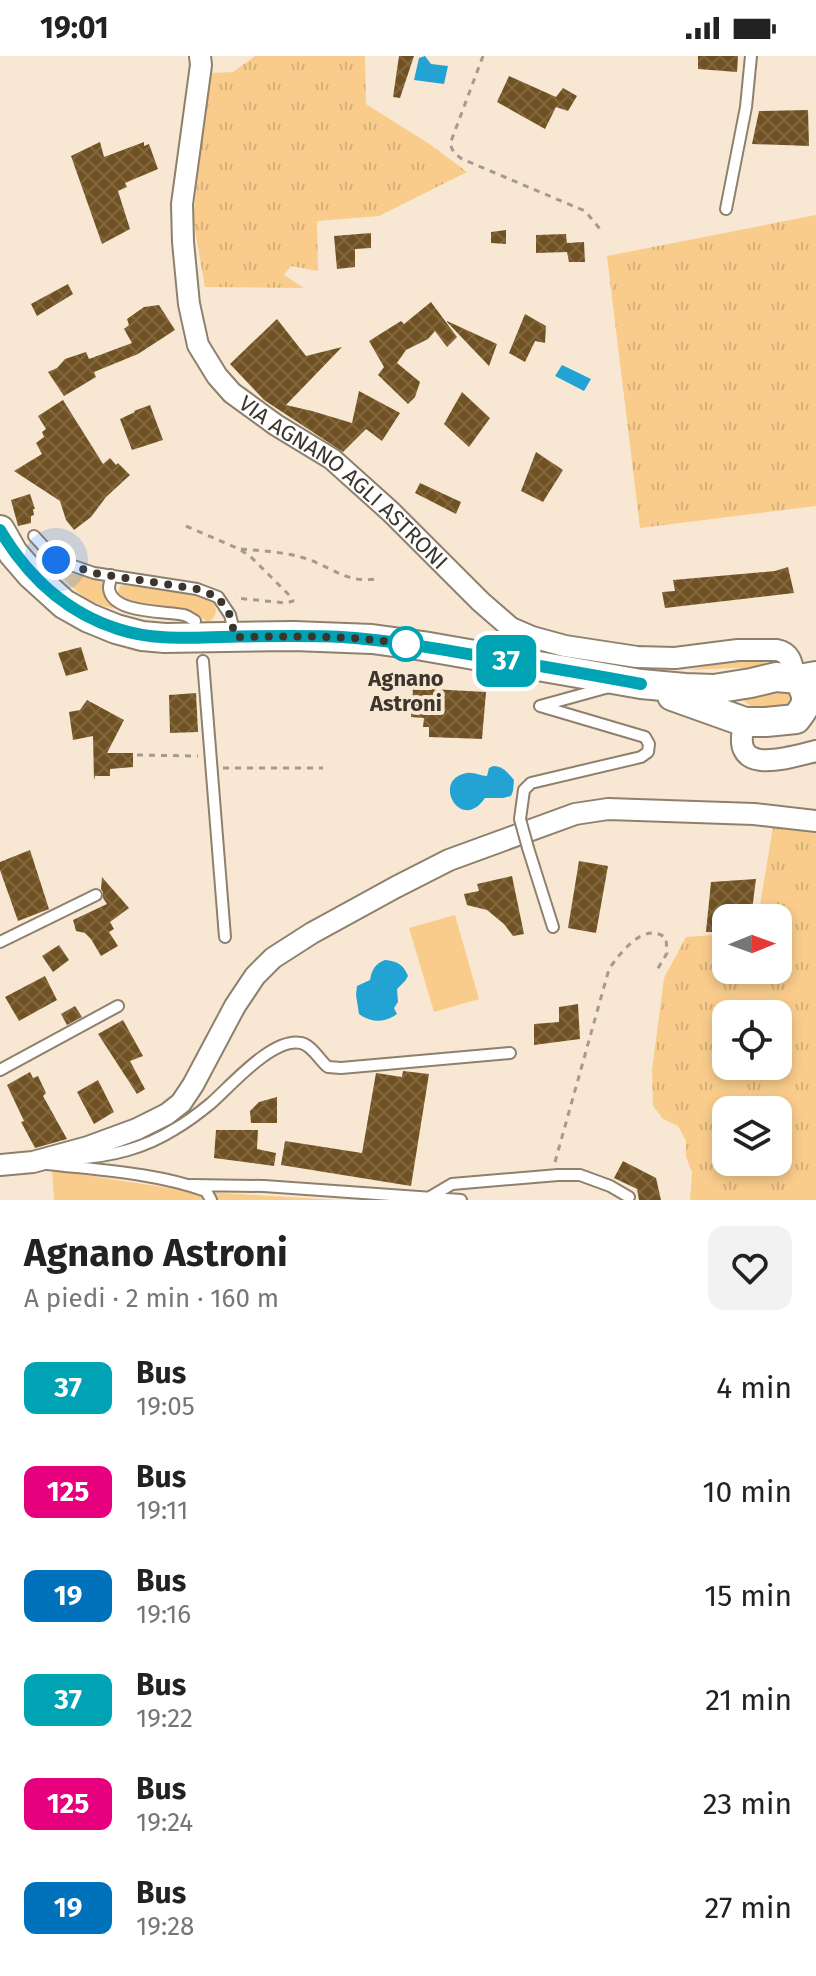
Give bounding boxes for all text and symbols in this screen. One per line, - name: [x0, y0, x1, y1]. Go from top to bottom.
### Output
- text: 19:01: [40, 10, 109, 46]
- street label: VIA AGNANO AGLI ASTRONI: [234, 389, 454, 575]
- your location: [36, 540, 76, 580]
- marker: Agnano Astroni: [389, 627, 423, 661]
- line badge: 37: [470, 635, 542, 687]
- text: 37: [492, 644, 520, 677]
- place label: Agnano Astroni: [367, 665, 444, 717]
- north arrow: [712, 904, 792, 984]
- map controls: [712, 904, 792, 1176]
- button: locate: [712, 1000, 792, 1080]
- button: layers: [712, 1096, 792, 1176]
- button: heart: [708, 1226, 792, 1310]
- text: Agnano Astroni: [24, 1230, 288, 1276]
- text: A piedi · 2 min · 160 m: [24, 1283, 279, 1314]
- text: Bus: [136, 1355, 186, 1391]
- text: 4 min: [716, 1370, 792, 1406]
- text: 37: [54, 1371, 82, 1404]
- text: 19:05: [136, 1391, 195, 1422]
- text: Bus: [136, 1459, 186, 1495]
- text: 10 min: [703, 1474, 792, 1510]
- text: 125: [47, 1475, 89, 1508]
- text: 19:11: [136, 1495, 188, 1526]
- text: Bus: [136, 1563, 186, 1599]
- text: 15 min: [704, 1578, 792, 1614]
- text: 19: [54, 1579, 82, 1612]
- text: 19:16: [136, 1599, 191, 1630]
- text: Bus: [136, 1667, 186, 1703]
- text: 21 min: [705, 1682, 792, 1718]
- text: 37: [54, 1683, 82, 1716]
- text: 19:22: [136, 1703, 193, 1734]
- text: Bus: [136, 1771, 186, 1807]
- text: 23 min: [703, 1786, 792, 1822]
- text: 125: [47, 1787, 89, 1820]
- text: 19:24: [136, 1807, 193, 1838]
- text: Bus: [136, 1875, 186, 1911]
- text: 27 min: [704, 1890, 792, 1926]
- text: 19: [54, 1891, 82, 1924]
- text: 19:28: [136, 1911, 194, 1942]

